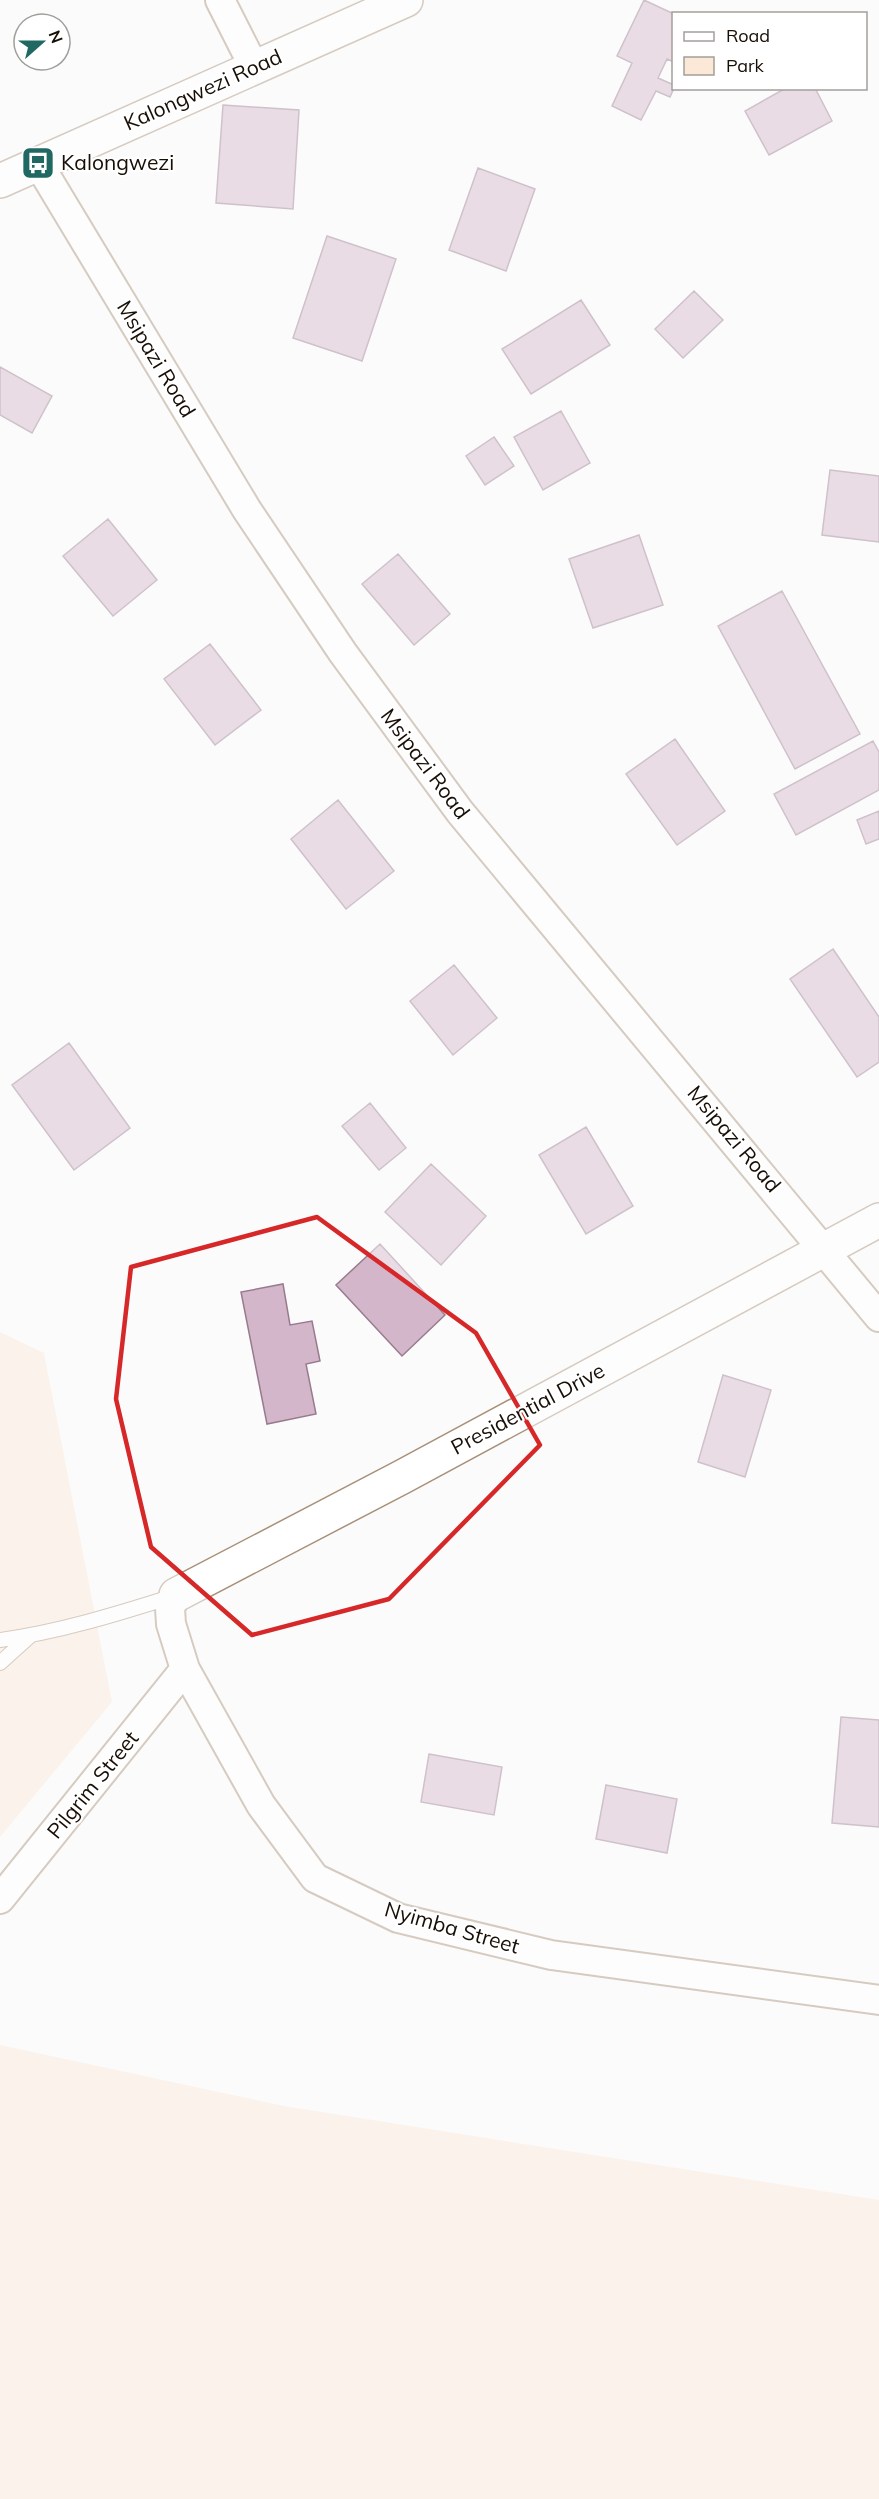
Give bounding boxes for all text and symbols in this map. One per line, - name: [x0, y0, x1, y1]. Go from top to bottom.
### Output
- north arrow: [12, 12, 72, 72]
- legend: [672, 12, 867, 90]
- text: Road: [726, 24, 770, 47]
- text: N: [45, 27, 68, 46]
- street label: Kalongwezi Road: [120, 43, 286, 136]
- text: Park: [726, 54, 765, 77]
- bus stop icon: Kalongwezi: [20, 145, 56, 181]
- place label: Kalongwezi: [61, 149, 174, 175]
- street label: Msipazi Road: [112, 295, 202, 422]
- street label: Msipazi Road: [376, 703, 476, 824]
- street label: Msipazi Road: [683, 1080, 787, 1197]
- street label: Presidential Drive: [446, 1357, 609, 1460]
- street label: Pilgrim Street: [41, 1725, 144, 1843]
- street label: Nyimba Street: [382, 1895, 523, 1959]

